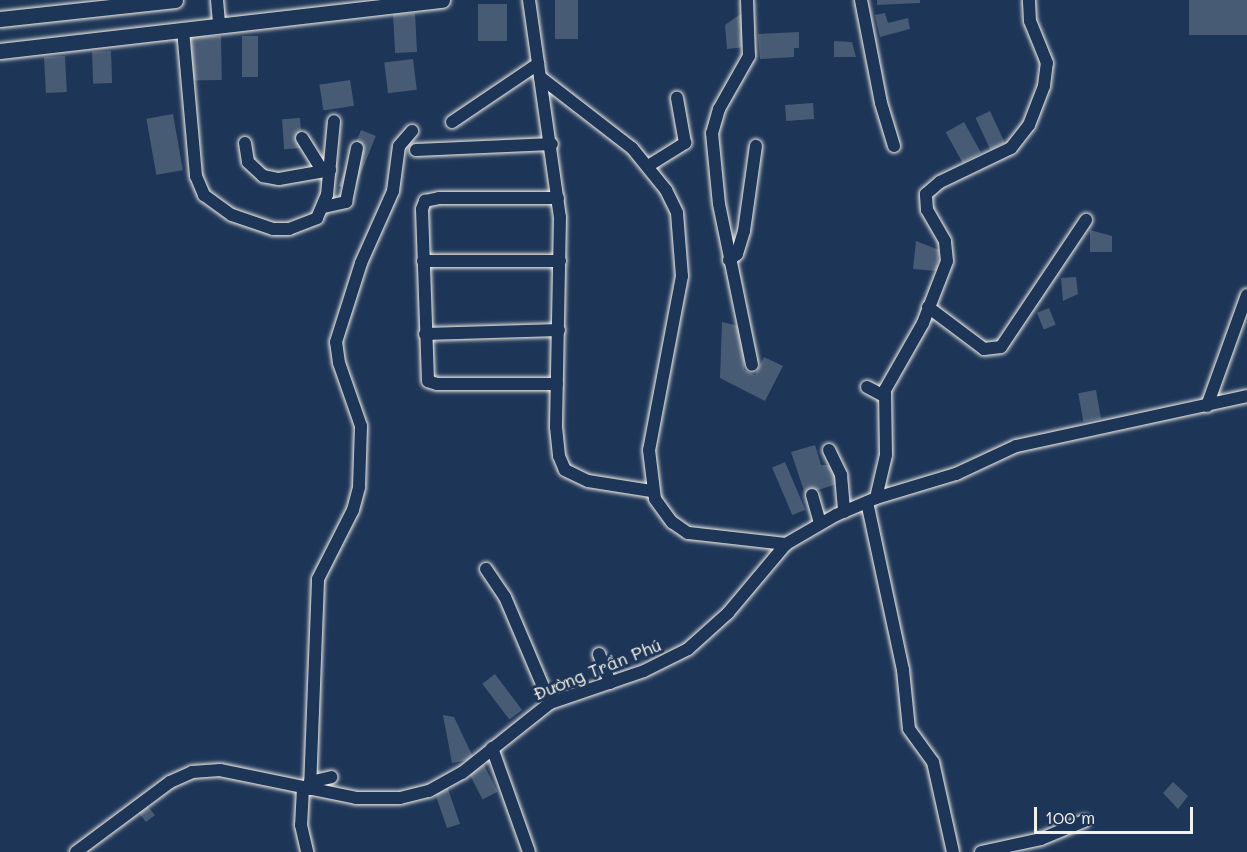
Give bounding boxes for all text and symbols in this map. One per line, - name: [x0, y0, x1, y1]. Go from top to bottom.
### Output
- street label: Đường Trần Phú: [530, 633, 664, 705]
- scale bar: [1037, 795, 1196, 833]
- text: 100 m: [1045, 805, 1095, 829]

